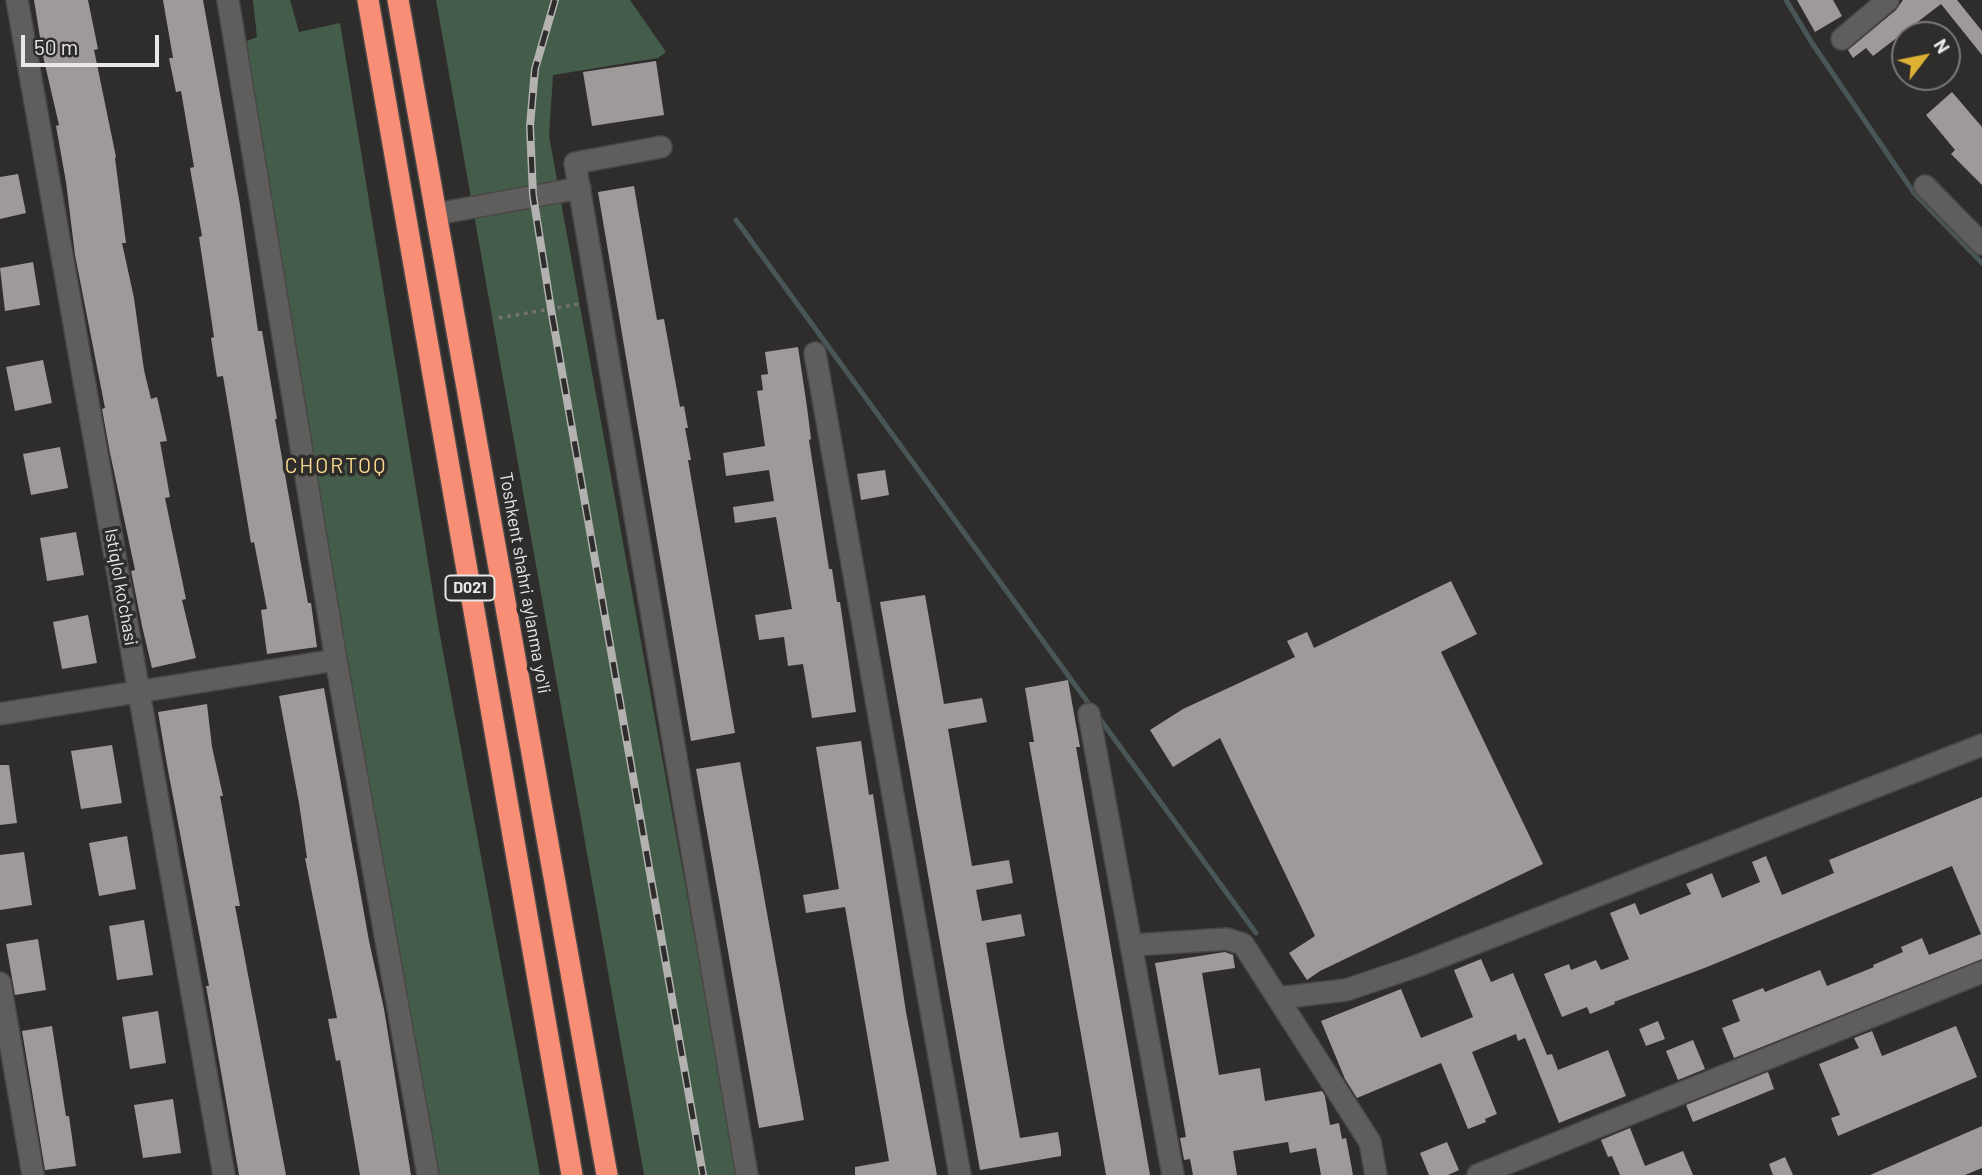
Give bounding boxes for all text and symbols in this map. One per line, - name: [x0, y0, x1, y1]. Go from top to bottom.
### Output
- scale bar: [24, 21, 163, 65]
- north arrow: [1891, 21, 1961, 91]
- text: 50 m: [34, 34, 78, 59]
- text: N: [1929, 34, 1956, 57]
- district label: CHORTOQ: [286, 453, 386, 479]
- street label: Toshkent shahri aylanma yoʻli: [495, 471, 555, 695]
- street label: Istiqlol koʻchasi: [100, 527, 142, 647]
- road number: D021: [446, 576, 494, 600]

